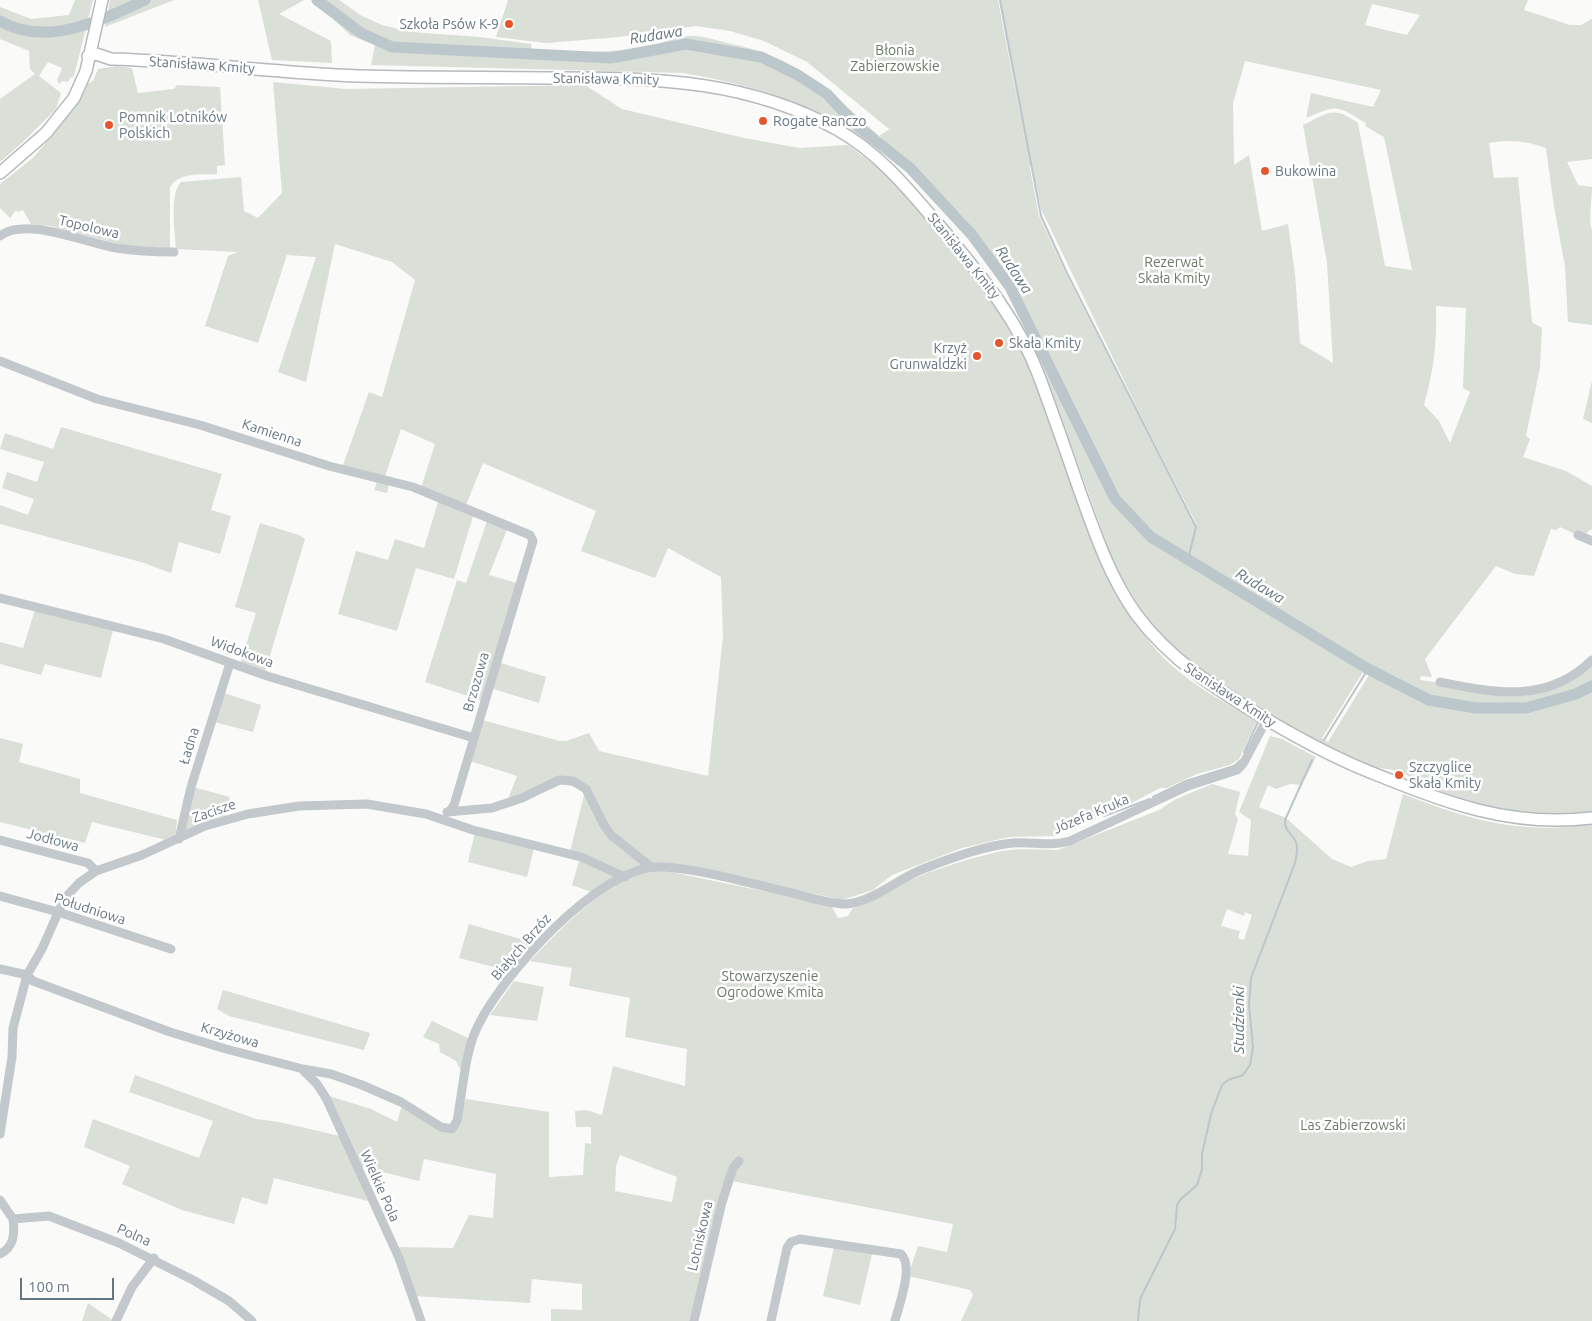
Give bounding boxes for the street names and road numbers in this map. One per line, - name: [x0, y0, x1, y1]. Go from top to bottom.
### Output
- street label: Stanisława Kmity: [149, 53, 255, 77]
- street label: Stanisława Kmity: [553, 70, 659, 88]
- street label: Stanisława Kmity: [924, 210, 1004, 302]
- street label: Topolowa: [57, 212, 121, 242]
- street label: Kamienna: [240, 415, 304, 451]
- street label: Widokowa: [208, 633, 276, 671]
- street label: Brzozowa: [460, 650, 492, 714]
- street label: Stanisława Kmity: [1181, 659, 1279, 731]
- street label: Ładna: [175, 725, 203, 767]
- street label: Józefa Kruka: [1051, 790, 1131, 838]
- street label: Zacisze: [190, 796, 238, 826]
- street label: Jodłowa: [25, 825, 81, 855]
- street label: Południowa: [52, 890, 128, 928]
- street label: Białych Brzóz: [488, 910, 554, 984]
- street label: Krzyżowa: [199, 1019, 261, 1051]
- street label: Wielkie Pola: [357, 1148, 403, 1224]
- street label: Lotniskowa: [684, 1199, 716, 1273]
- street label: Polna: [114, 1220, 154, 1250]

